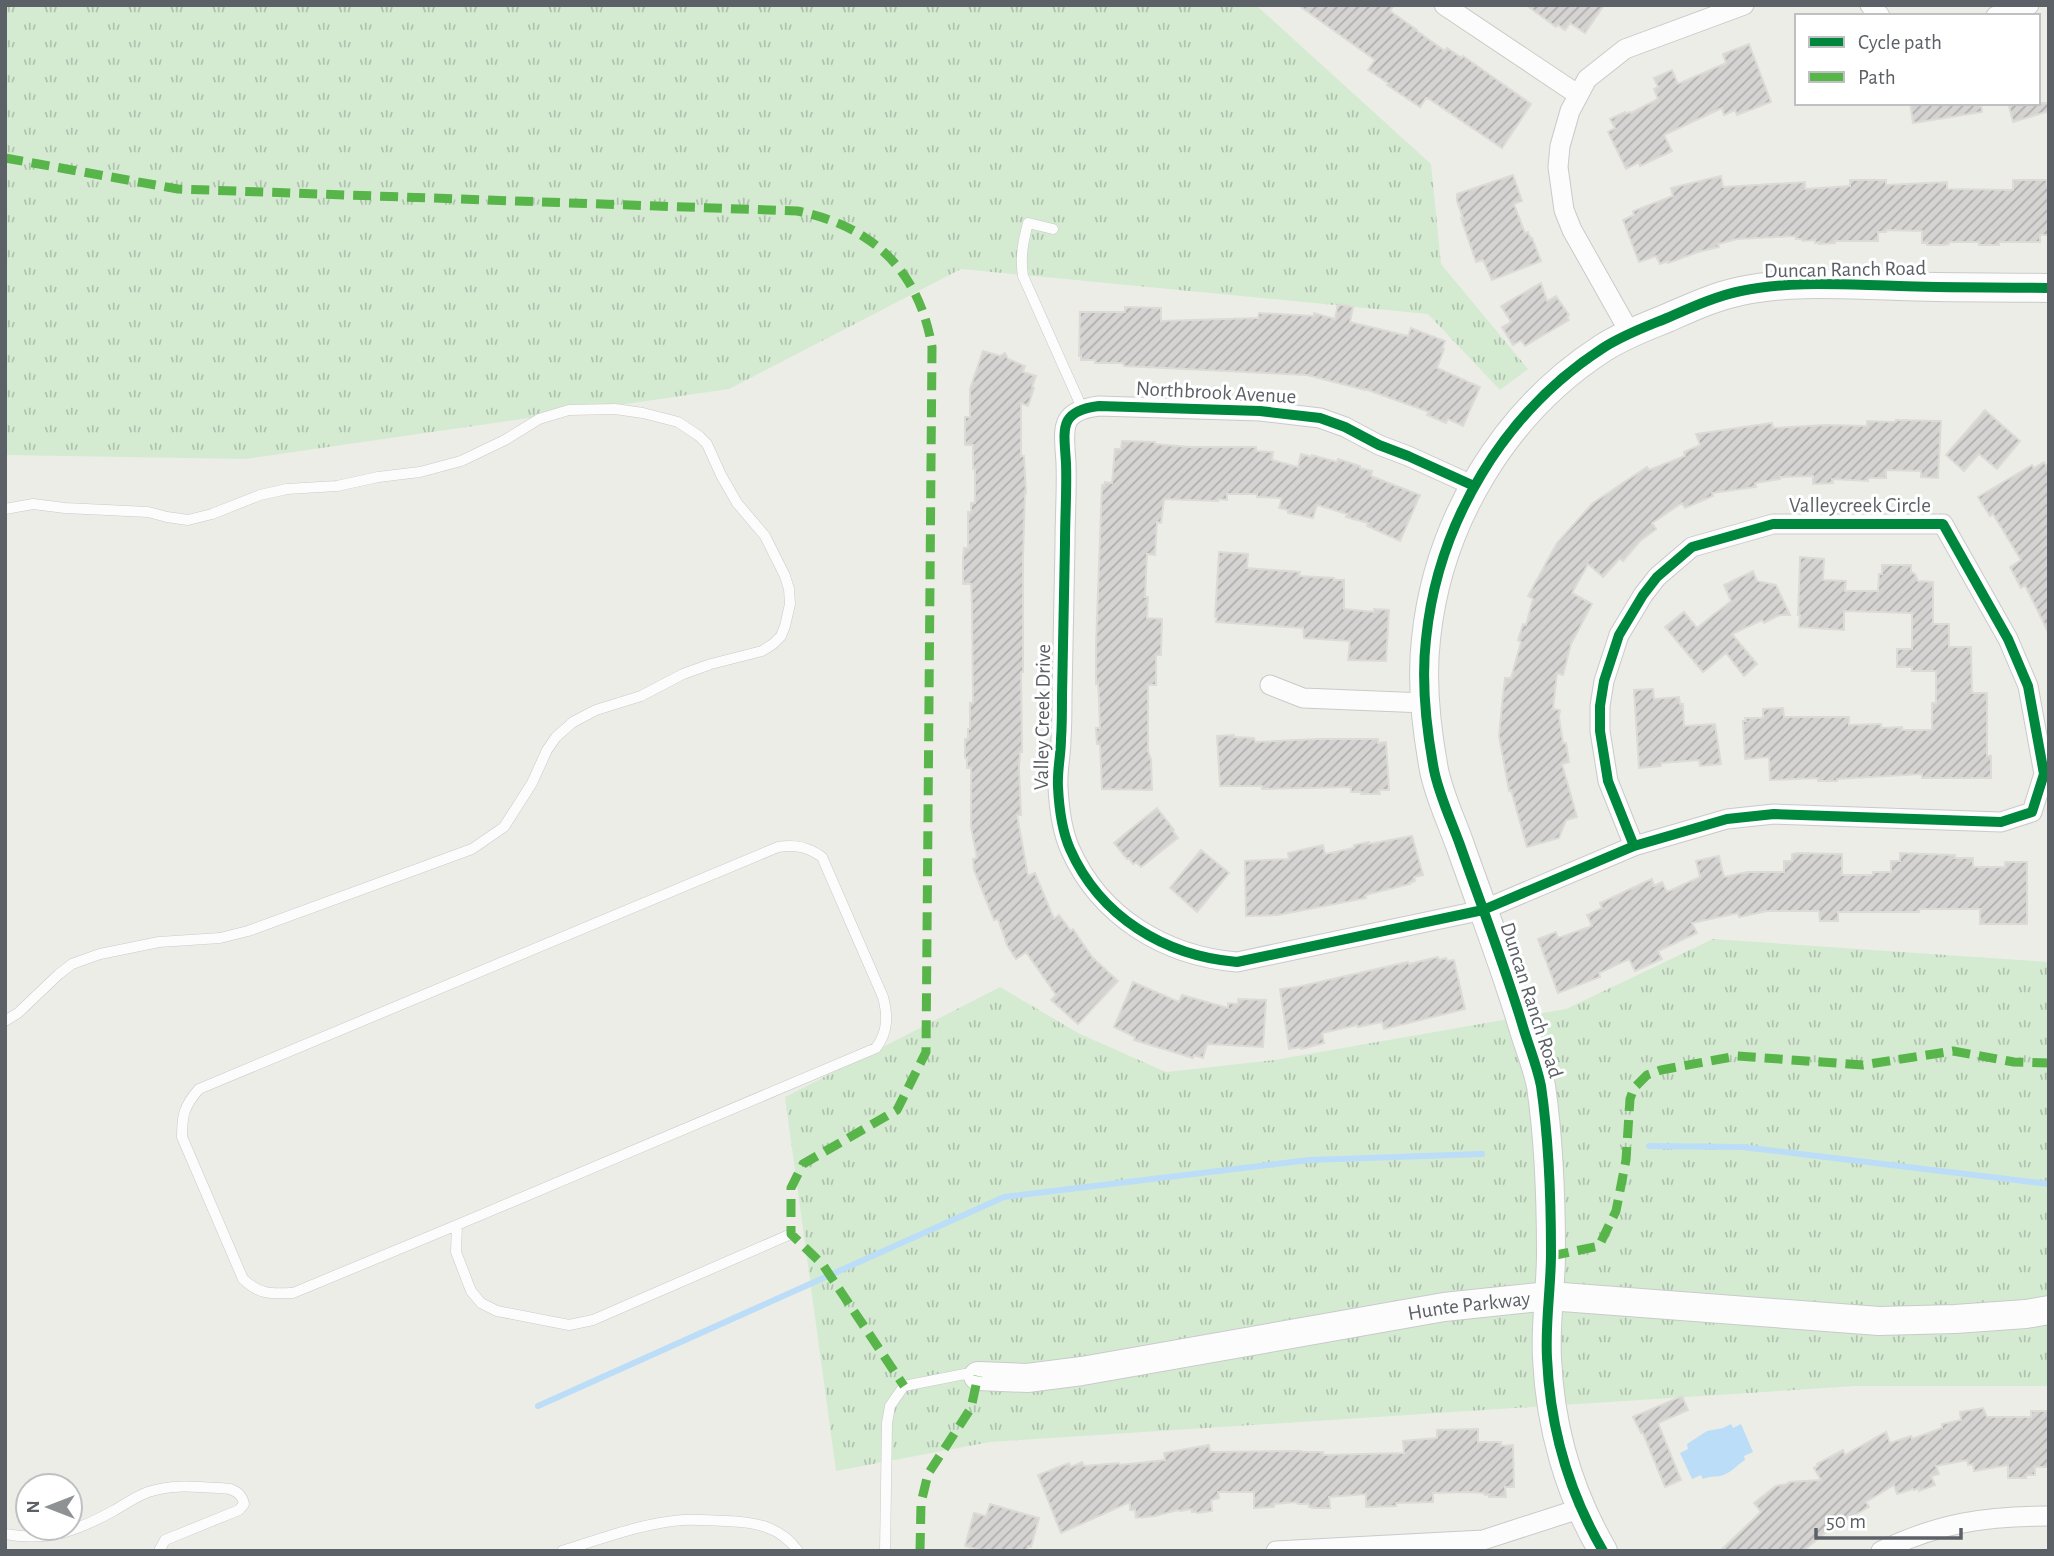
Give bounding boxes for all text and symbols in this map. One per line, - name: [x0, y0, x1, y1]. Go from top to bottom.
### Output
- legend: [1795, 14, 2040, 105]
- text: Cycle path: [1858, 32, 1942, 53]
- text: Path: [1858, 67, 1896, 88]
- street label: Duncan Ranch Road: [1764, 258, 1926, 281]
- street label: Northbrook Avenue: [1135, 378, 1297, 407]
- street label: Valleycreek Circle: [1789, 495, 1931, 516]
- street label: Valley Creek Drive: [1031, 644, 1054, 790]
- street label: Duncan Ranch Road: [1496, 920, 1567, 1081]
- street label: Hunte Parkway: [1406, 1288, 1531, 1324]
- north arrow: [14, 1472, 84, 1542]
- scale bar: [1816, 1496, 1961, 1540]
- text: N: [24, 1500, 43, 1514]
- text: 50 m: [1826, 1511, 1866, 1532]

